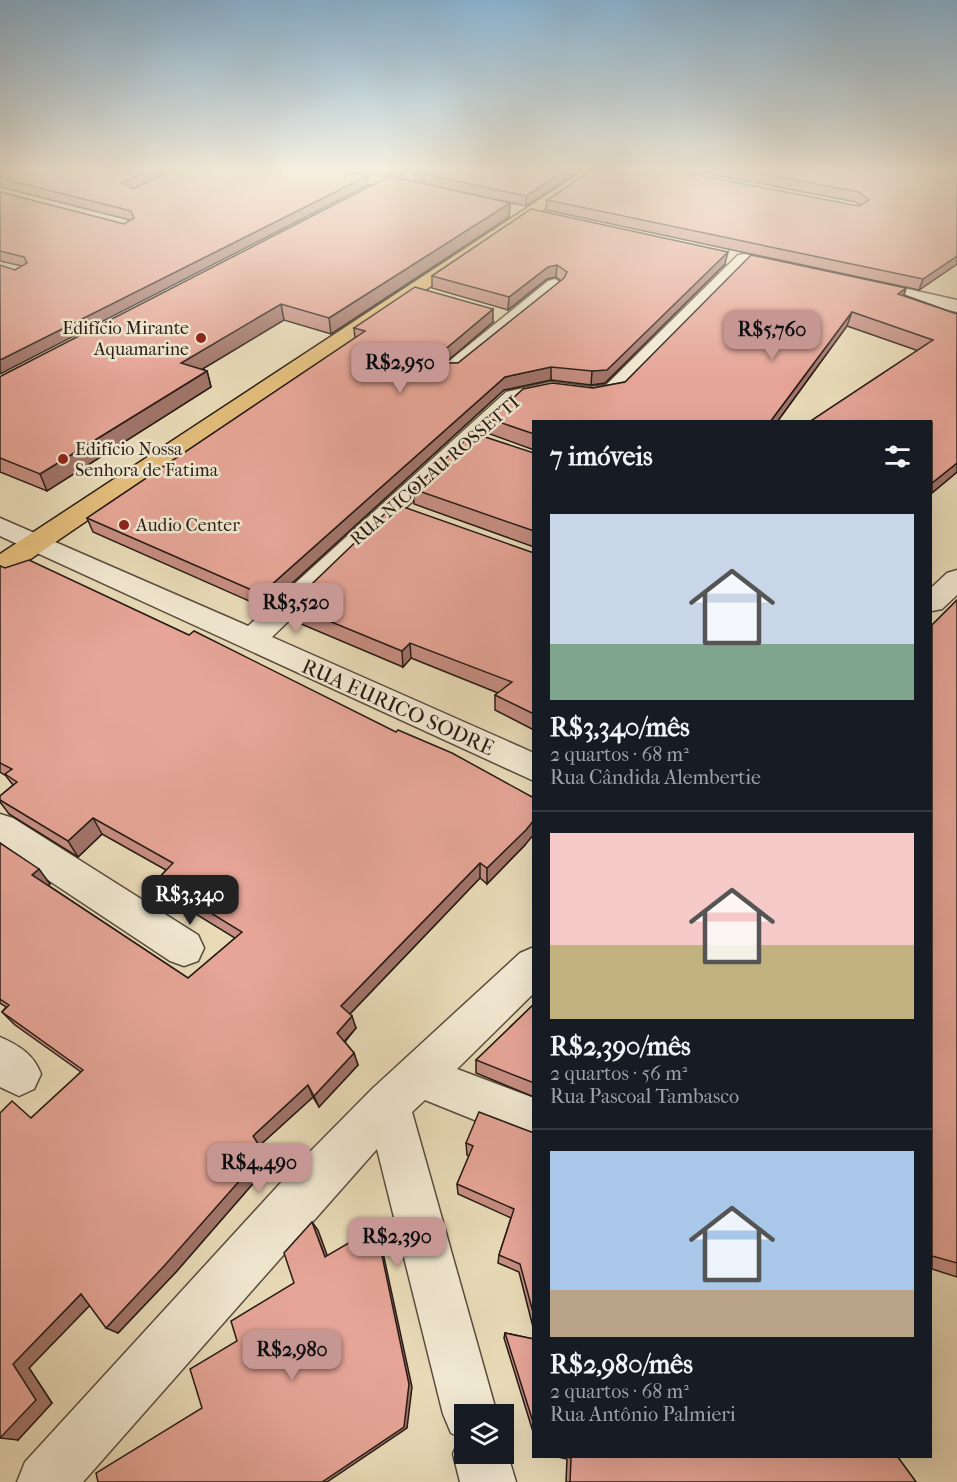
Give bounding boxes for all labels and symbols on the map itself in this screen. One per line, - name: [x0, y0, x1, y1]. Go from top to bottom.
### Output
- pin: R$5,760: [717, 310, 827, 361]
- place label: Edifício Mirante Aquamarine: [62, 318, 189, 360]
- marker: Edifício Mirante Aquamarine: [194, 331, 208, 345]
- pin: R$2,950: [345, 343, 455, 394]
- street label: RUA NICOLAU ROSSETTI: [346, 392, 524, 550]
- place label: Edifício Nossa Senhora de Fatima: [75, 439, 219, 481]
- marker: Edifício Nossa Senhora de Fatima: [56, 452, 70, 466]
- place label: Audio Center: [135, 515, 240, 536]
- marker: Audio Center: [117, 518, 131, 532]
- pin: R$3,520: [241, 583, 351, 634]
- street label: RUA EURICO SODRE: [298, 654, 498, 760]
- pin: R$3,340: [135, 875, 245, 926]
- pin: R$4,490: [204, 1143, 314, 1194]
- pin: R$2,390: [342, 1217, 452, 1268]
- pin: R$2,980: [237, 1330, 347, 1381]

